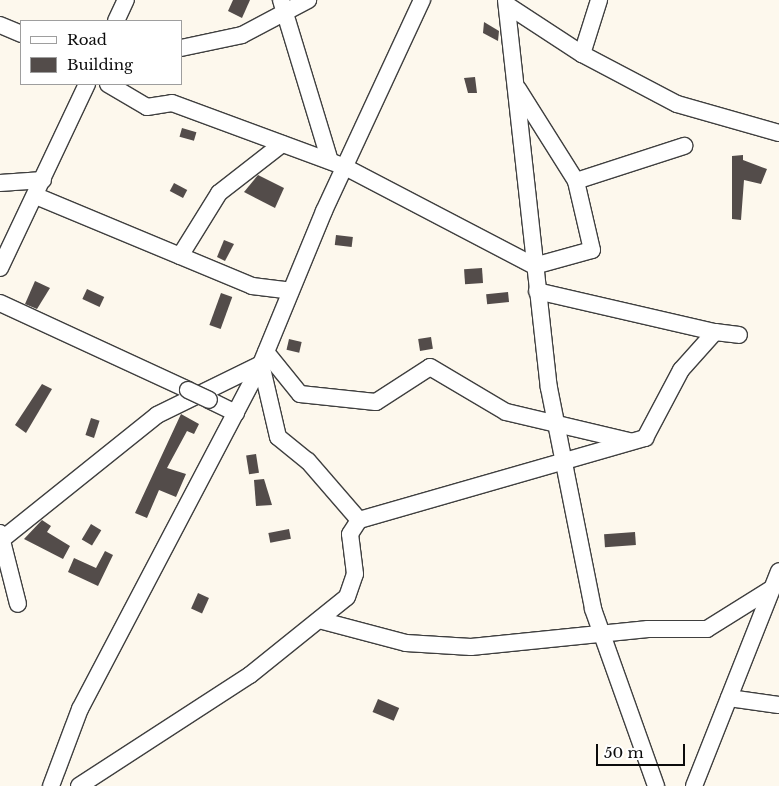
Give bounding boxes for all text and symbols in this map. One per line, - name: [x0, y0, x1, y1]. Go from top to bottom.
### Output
- legend: [20, 20, 182, 85]
- text: Road: [67, 30, 107, 49]
- text: Building: [67, 55, 133, 74]
- scale bar: [599, 734, 688, 766]
- text: 50 m: [604, 743, 644, 762]

